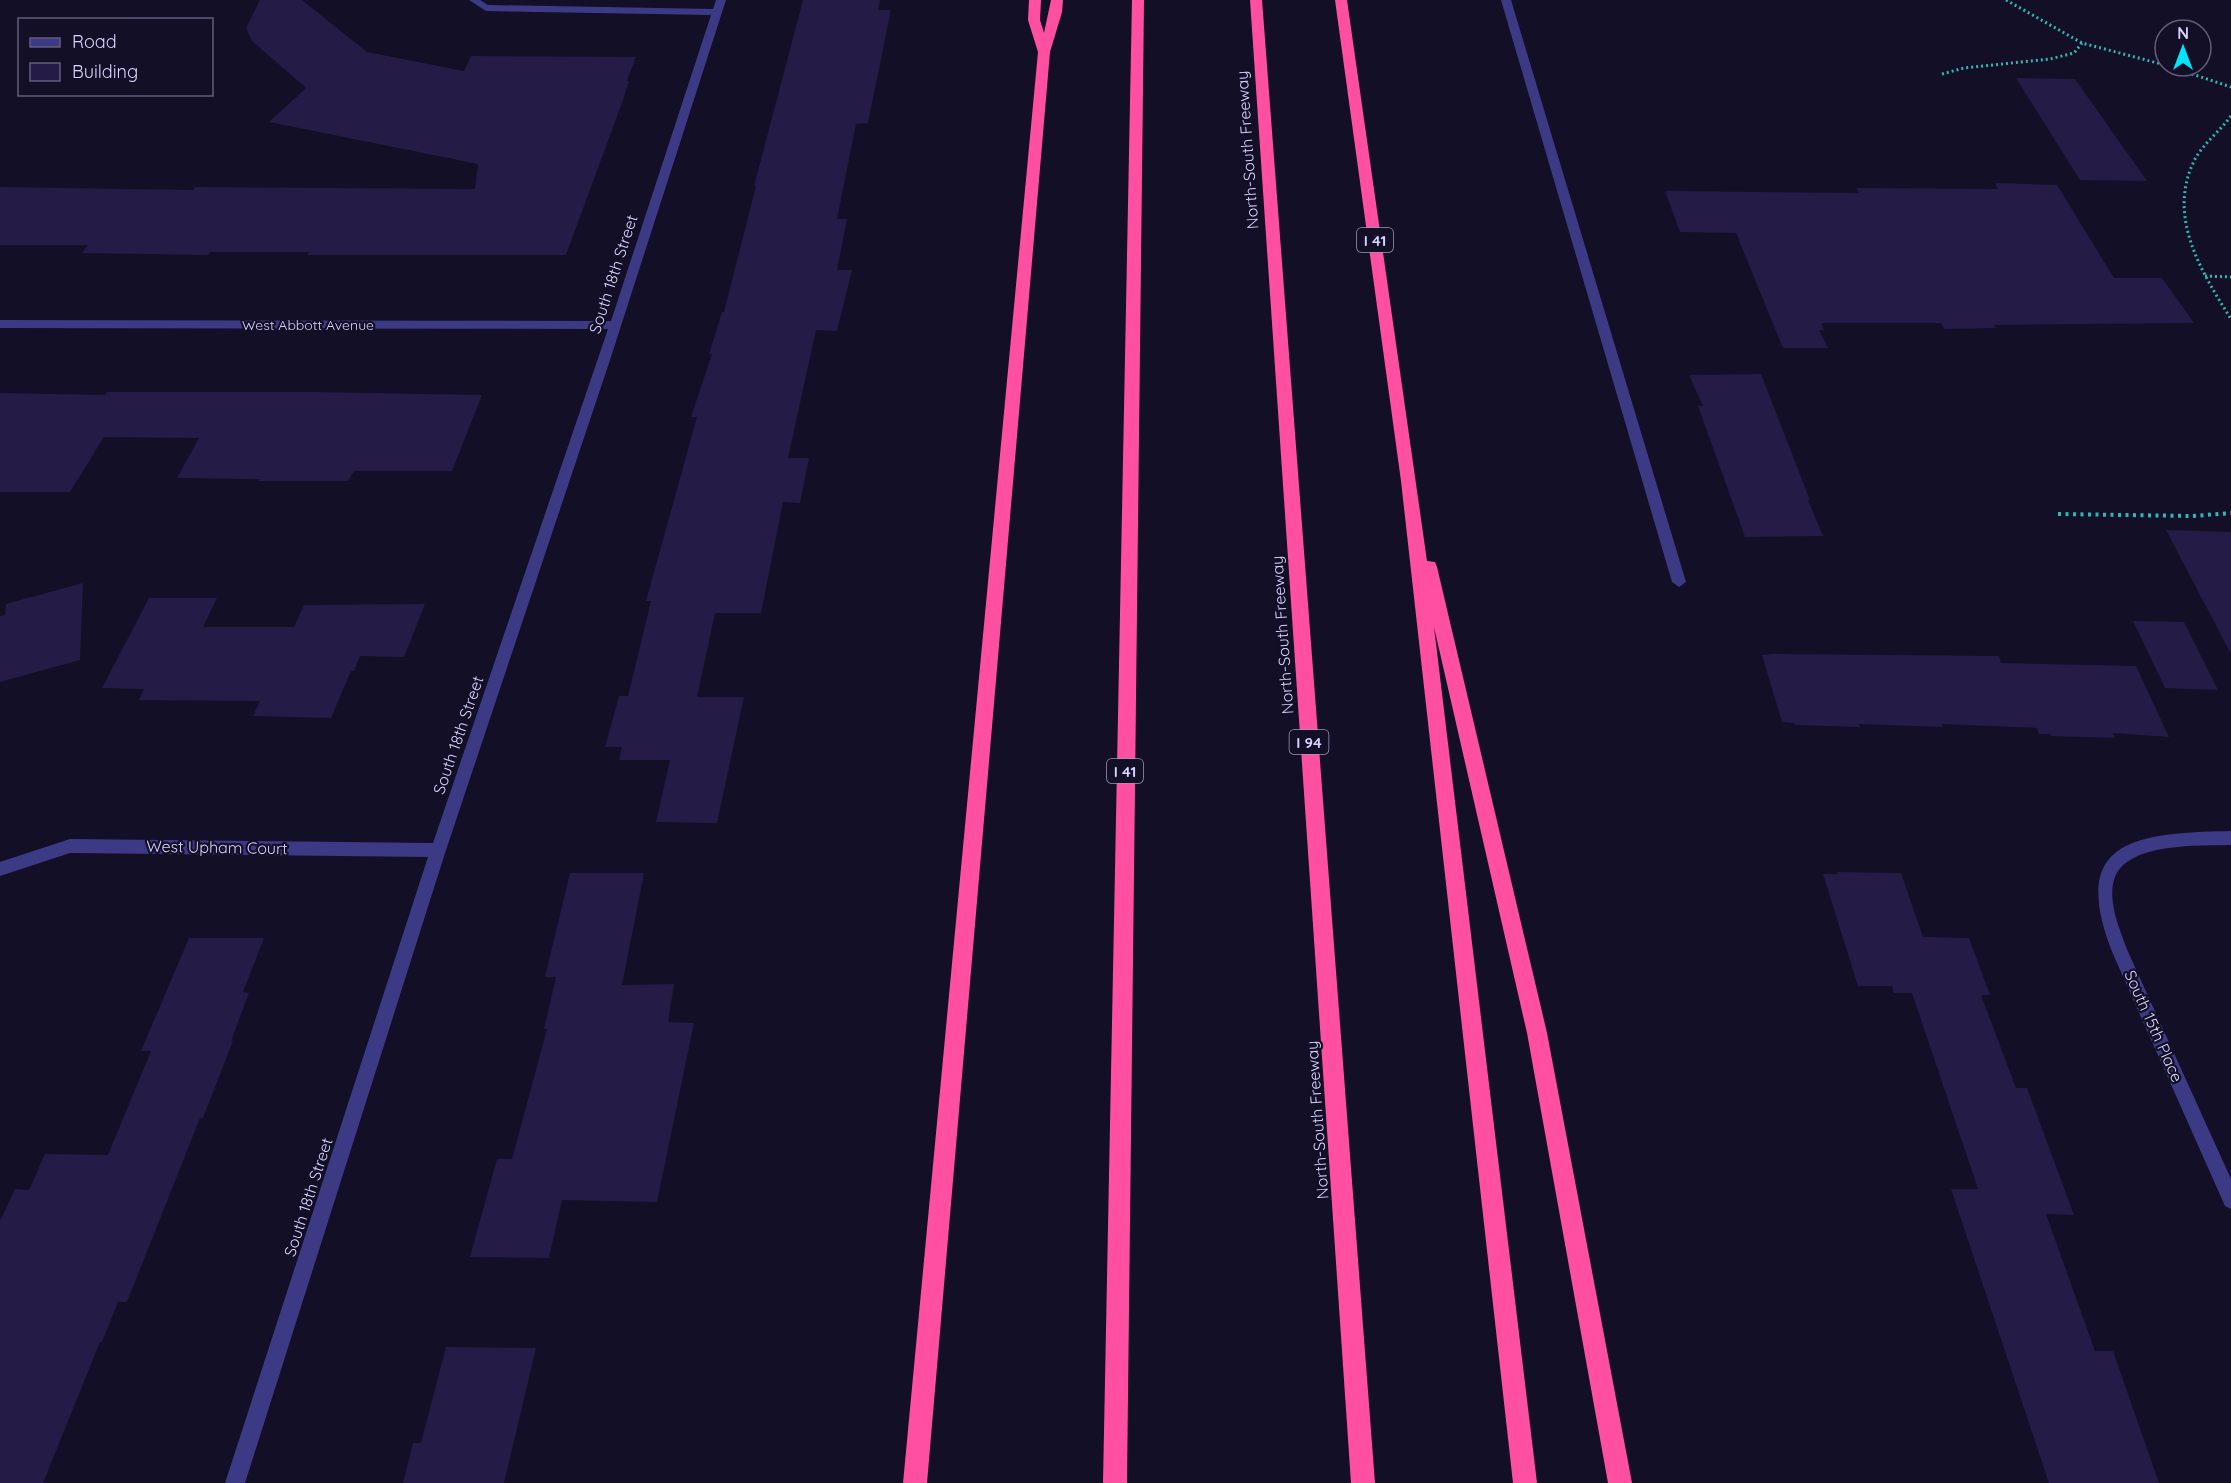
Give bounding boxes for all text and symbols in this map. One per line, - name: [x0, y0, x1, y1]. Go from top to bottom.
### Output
- legend: [18, 18, 213, 96]
- north arrow: [2153, 18, 2213, 78]
- text: N: [2177, 23, 2189, 43]
- text: Road: [72, 30, 117, 53]
- text: Building: [72, 60, 138, 83]
- street label: North-South Freeway: [1231, 70, 1263, 230]
- street label: South 18th Street: [584, 212, 642, 336]
- road number: I 41: [1357, 228, 1393, 252]
- street label: West Abbott Avenue: [242, 316, 374, 334]
- street label: North-South Freeway: [1266, 555, 1298, 715]
- street label: South 18th Street: [428, 673, 488, 797]
- road number: I 94: [1290, 730, 1328, 754]
- road number: I 41: [1107, 759, 1143, 783]
- street label: West Upham Court: [146, 836, 288, 858]
- street label: South 15th Place: [2120, 967, 2188, 1085]
- street label: North-South Freeway: [1301, 1040, 1333, 1200]
- street label: South 18th Street: [279, 1135, 337, 1259]

